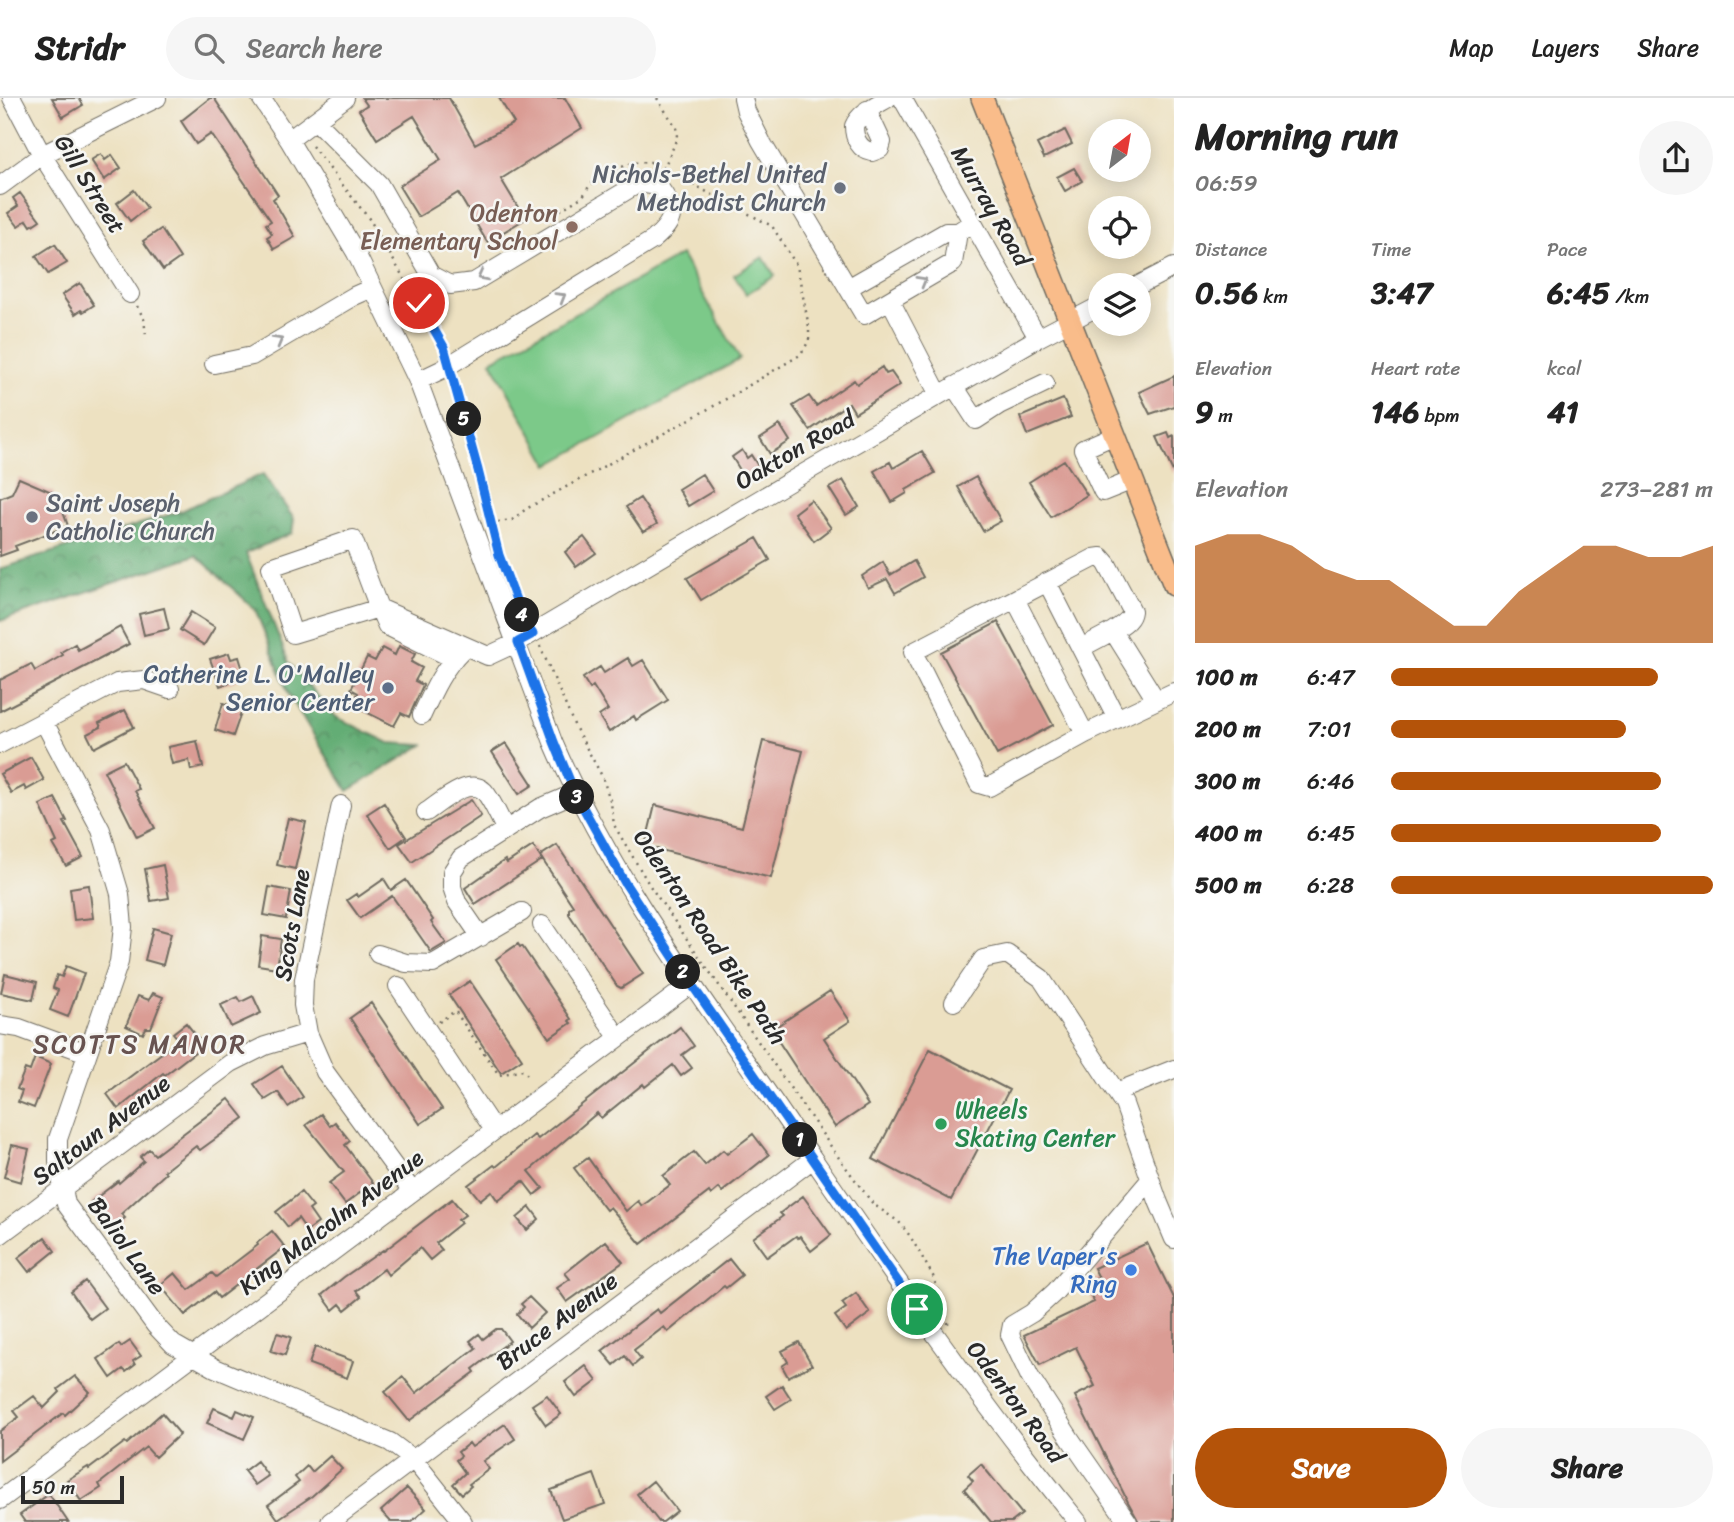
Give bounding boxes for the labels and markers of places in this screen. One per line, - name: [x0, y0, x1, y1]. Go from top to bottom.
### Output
- place label: Nichols-Bethel United Methodist Church: [592, 153, 828, 223]
- marker: Nichols-Bethel United Methodist Church: [832, 180, 848, 196]
- place label: Odenton Elementary School: [360, 192, 559, 262]
- marker: Odenton Elementary School: [564, 219, 580, 235]
- pin: [389, 273, 449, 333]
- pin: 5: [447, 402, 482, 436]
- place label: Saint Joseph Catholic Church: [46, 482, 215, 552]
- marker: Saint Joseph Catholic Church: [24, 509, 40, 525]
- pin: 4: [504, 598, 540, 632]
- place label: Catherine L. O'Malley Senior Center: [144, 653, 376, 723]
- marker: Catherine L. O'Malley Senior Center: [380, 680, 396, 696]
- pin: 3: [560, 780, 594, 814]
- pin: 2: [666, 954, 700, 990]
- place label: Wheels Skating Center: [955, 1089, 1117, 1159]
- marker: Wheels Skating Center: [933, 1116, 949, 1132]
- pin: 1: [782, 1122, 818, 1158]
- place label: The Vaper's Ring: [992, 1235, 1118, 1305]
- marker: The Vaper's Ring: [1123, 1262, 1139, 1278]
- pin: [887, 1279, 947, 1339]

